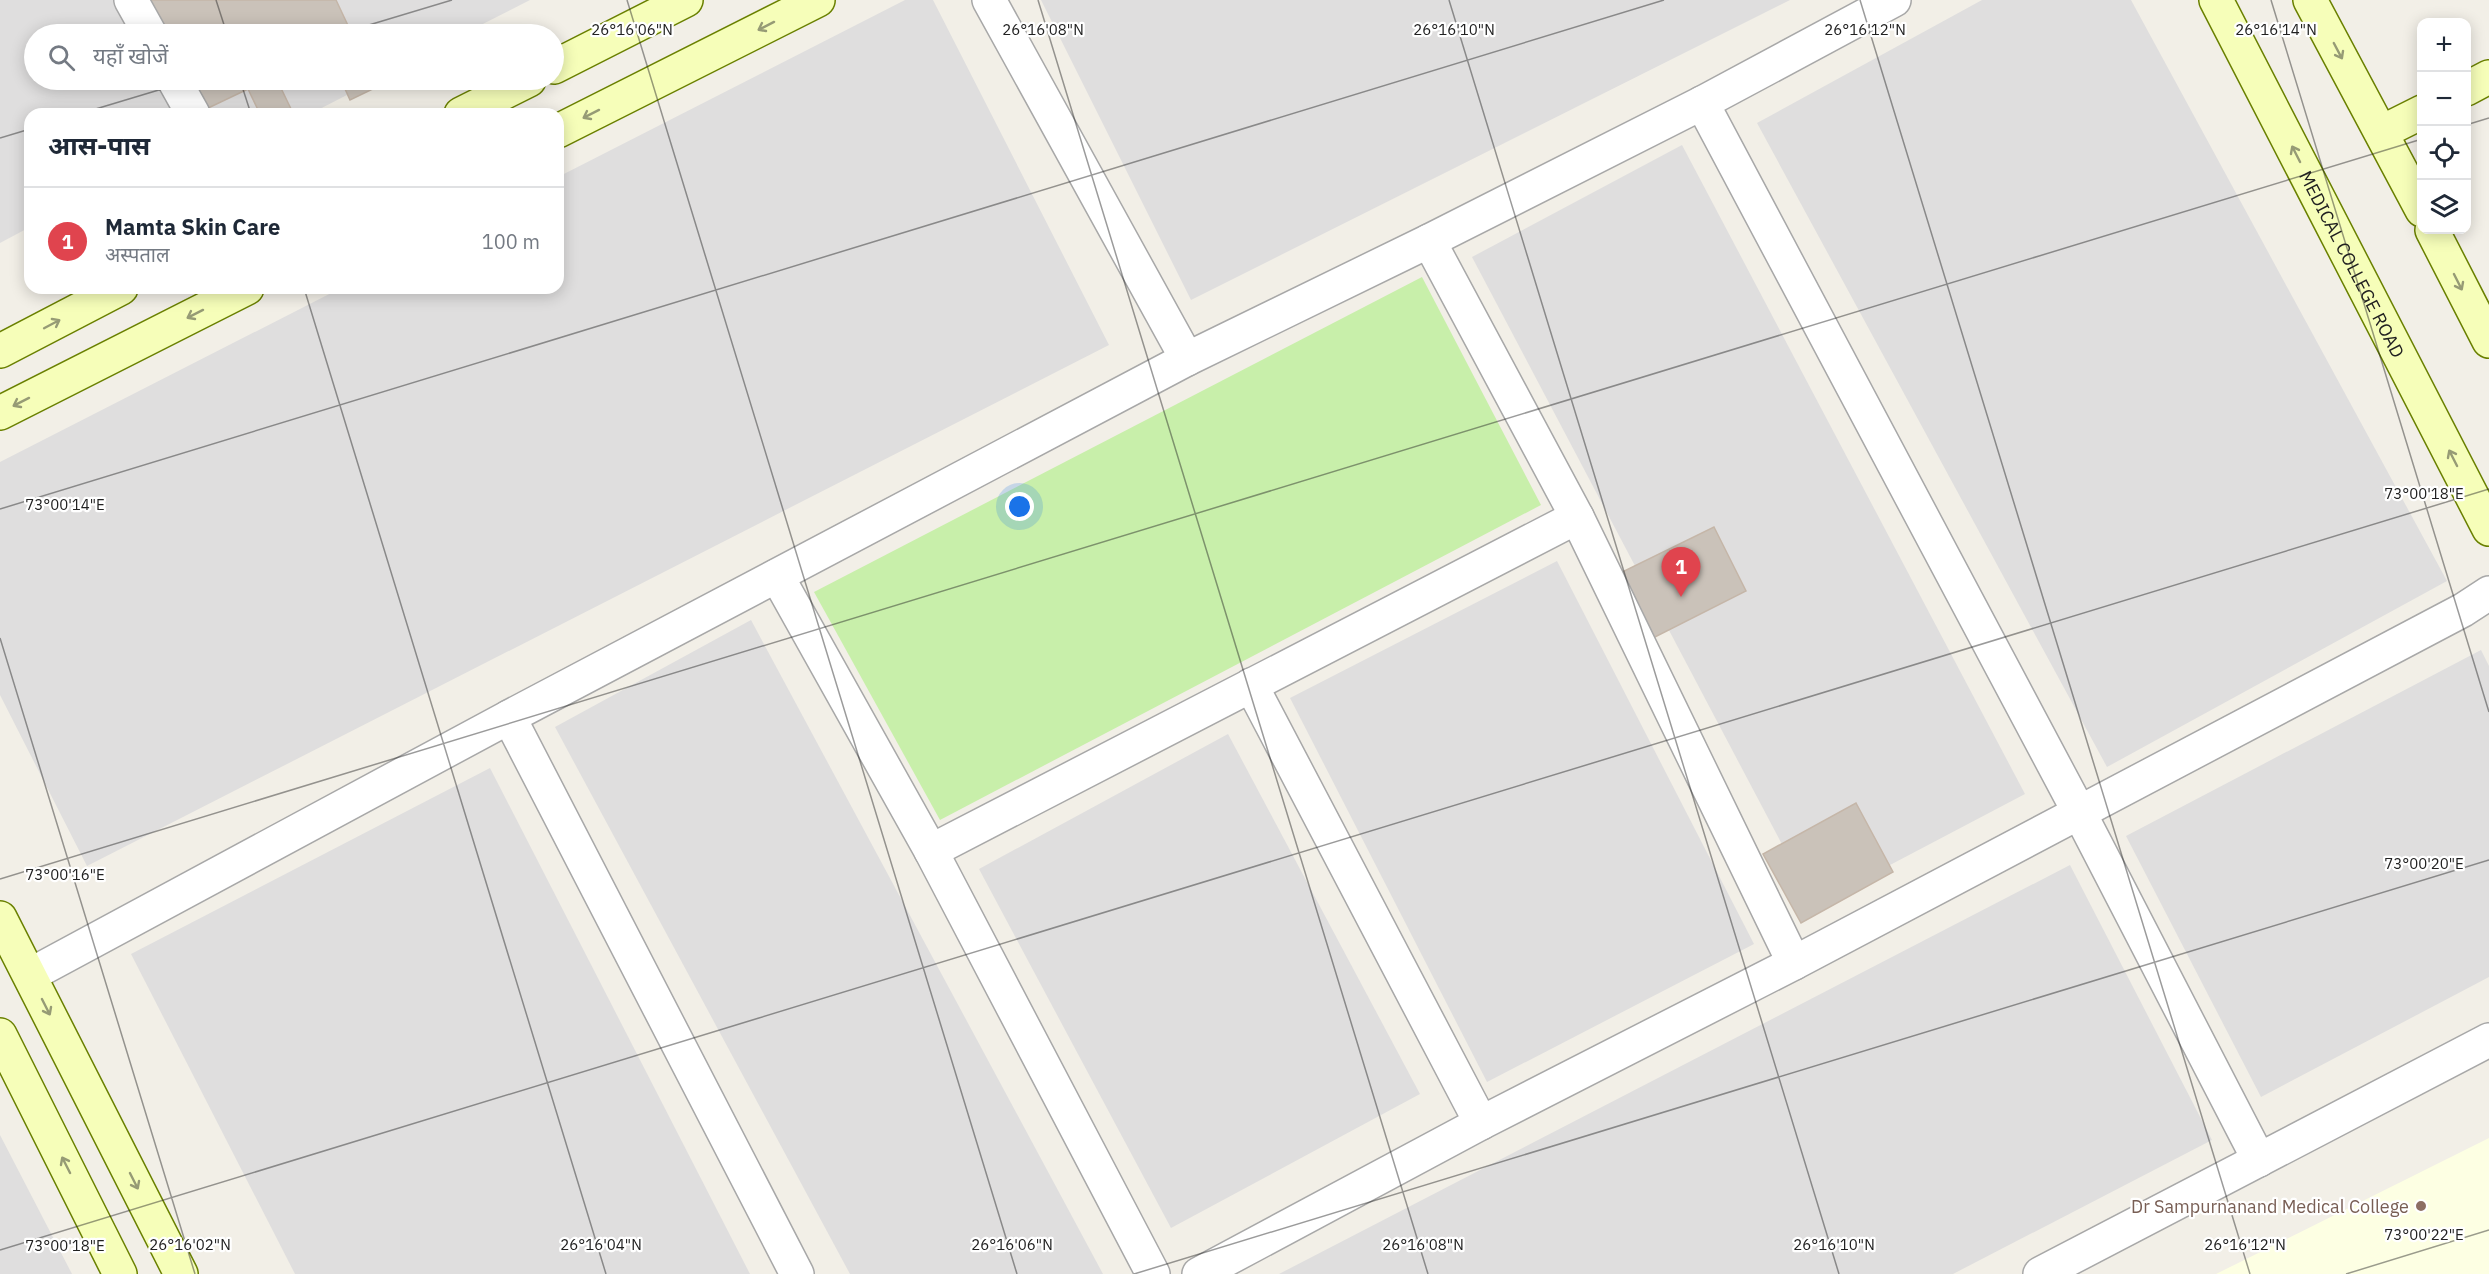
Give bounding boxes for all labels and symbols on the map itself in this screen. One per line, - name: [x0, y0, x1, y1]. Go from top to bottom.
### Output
- text: 26°16'06"N: [591, 20, 673, 39]
- text: 26°16'08"N: [1002, 20, 1084, 39]
- text: 26°16'10"N: [1413, 20, 1495, 39]
- text: 26°16'12"N: [1824, 20, 1906, 39]
- text: 26°16'14"N: [2235, 20, 2317, 39]
- one-way arrow: [757, 21, 775, 33]
- one-way arrow: [2333, 42, 2344, 60]
- one-way arrow: [583, 109, 601, 120]
- one-way arrow: [2290, 146, 2302, 163]
- street label: MEDICAL COLLEGE ROAD: [2294, 166, 2410, 361]
- one-way arrow: [2453, 272, 2465, 290]
- one-way arrow: [186, 309, 204, 321]
- one-way arrow: [43, 318, 60, 330]
- one-way arrow: [12, 397, 30, 408]
- one-way arrow: [2446, 449, 2458, 467]
- text: 73°00'18"E: [2384, 484, 2464, 503]
- your location: [1005, 492, 1034, 521]
- text: 73°00'14"E: [25, 495, 105, 514]
- pin: 1: [1662, 548, 1700, 597]
- text: 73°00'20"E: [2384, 854, 2464, 873]
- text: 73°00'16"E: [25, 865, 105, 884]
- one-way arrow: [41, 998, 52, 1016]
- one-way arrow: [59, 1157, 71, 1175]
- one-way arrow: [129, 1172, 141, 1190]
- place label: Dr Sampurnanand Medical College: [2131, 1195, 2409, 1218]
- marker: Dr Sampurnanand Medical College: [2414, 1199, 2428, 1213]
- text: 73°00'22"E: [2384, 1225, 2464, 1244]
- text: 26°16'02"N: [149, 1235, 231, 1254]
- text: 26°16'04"N: [560, 1235, 642, 1254]
- text: 26°16'06"N: [971, 1235, 1053, 1254]
- text: 26°16'08"N: [1382, 1235, 1464, 1254]
- text: 26°16'10"N: [1793, 1235, 1875, 1254]
- text: 26°16'12"N: [2204, 1235, 2286, 1254]
- text: 73°00'18"E: [25, 1236, 105, 1255]

